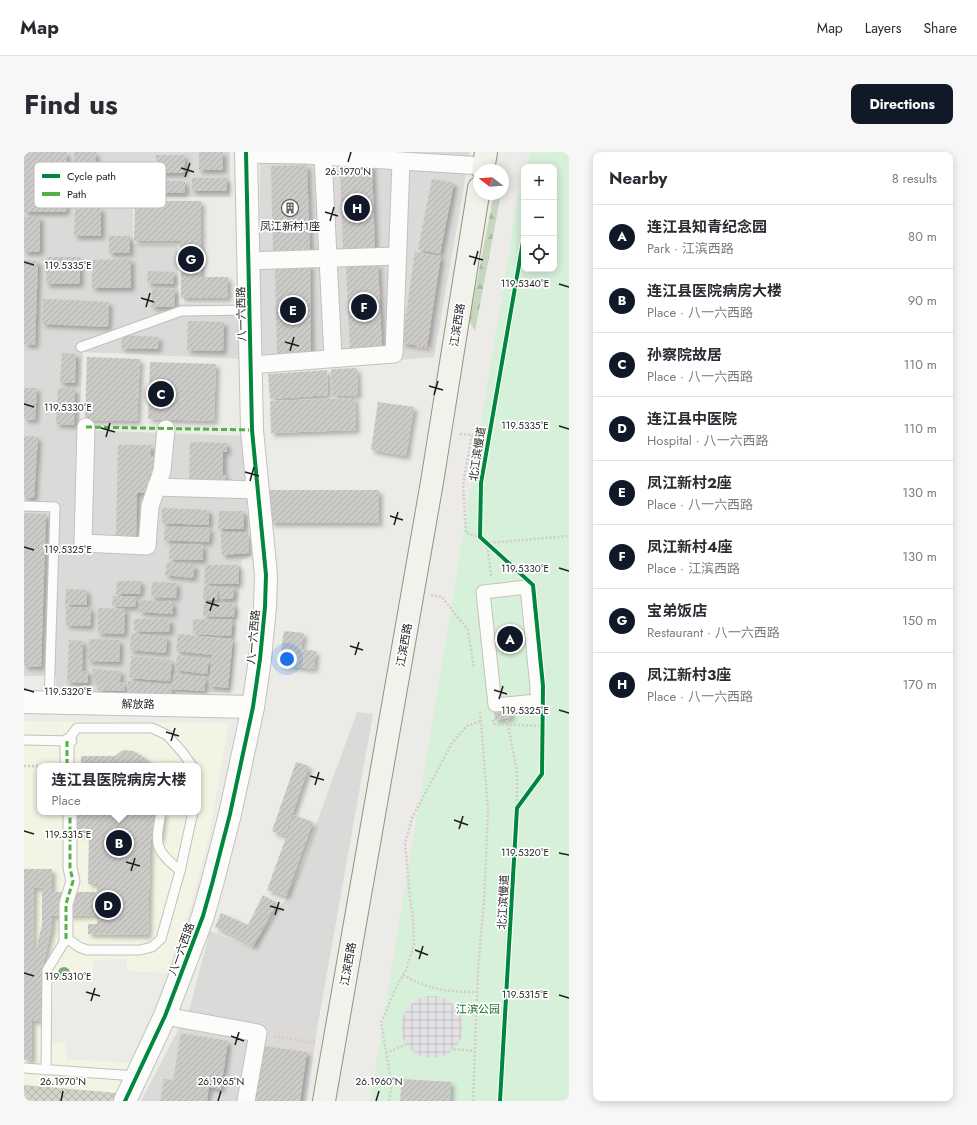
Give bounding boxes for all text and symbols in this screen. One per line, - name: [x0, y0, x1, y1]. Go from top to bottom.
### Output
- text: Map: [20, 14, 59, 41]
- text: Map: [817, 18, 843, 38]
- text: Layers: [865, 18, 901, 38]
- text: Share: [923, 18, 957, 38]
- text: Find us: [24, 84, 118, 125]
- button: Directions: [851, 84, 953, 124]
- legend: [34, 162, 166, 208]
- text: 26.1970°N: [325, 164, 371, 179]
- north arrow: [473, 164, 509, 200]
- map controls: [521, 164, 557, 272]
- button: +: [521, 164, 557, 200]
- text: Nearby: [609, 166, 667, 190]
- text: Cycle path: [67, 168, 116, 184]
- text: 8 results: [892, 169, 937, 188]
- text: Path: [67, 186, 86, 202]
- pin: H: [344, 193, 370, 223]
- building icon: 凤江新村1座: [280, 198, 300, 218]
- button: −: [521, 200, 557, 236]
- text: 连江县知青纪念园: [647, 216, 767, 238]
- place label: 凤江新村1座: [260, 218, 320, 234]
- text: A: [617, 227, 627, 246]
- text: 80 m: [908, 227, 937, 246]
- button: locate: [521, 236, 557, 272]
- text: Park · 江滨西路: [647, 239, 734, 258]
- pin: G: [178, 244, 204, 274]
- text: 119.5335°E: [44, 258, 92, 273]
- text: 119.5340°E: [501, 276, 549, 291]
- text: 连江县医院病房大楼: [647, 280, 782, 302]
- street label: 八一六西路: [233, 286, 249, 342]
- text: B: [618, 291, 626, 310]
- text: 90 m: [908, 291, 937, 310]
- pin: F: [351, 292, 377, 322]
- pin: E: [280, 295, 306, 325]
- street label: 江滨西路: [446, 302, 468, 348]
- text: Place · 八一六西路: [647, 303, 753, 322]
- text: 孙察院故居: [647, 344, 722, 366]
- text: C: [617, 355, 627, 374]
- text: 110 m: [903, 355, 937, 374]
- text: Place · 八一六西路: [647, 367, 753, 386]
- pin: C: [148, 379, 174, 409]
- text: 119.5330°E: [44, 400, 92, 415]
- text: 连江县中医院: [647, 408, 737, 430]
- text: 119.5335°E: [501, 418, 549, 433]
- text: D: [617, 419, 627, 438]
- text: 110 m: [903, 419, 937, 438]
- street label: 北江滨慢道: [465, 426, 489, 482]
- text: Hospital · 八一六西路: [647, 431, 769, 450]
- text: 凤江新村2座: [647, 472, 732, 494]
- text: E: [618, 483, 626, 502]
- text: 130 m: [902, 483, 937, 502]
- text: Place · 八一六西路: [647, 495, 753, 514]
- text: 凤江新村4座: [647, 536, 732, 558]
- text: 119.5325°E: [44, 542, 92, 557]
- text: F: [618, 547, 626, 566]
- text: 130 m: [902, 547, 937, 566]
- text: Place · 江滨西路: [647, 559, 740, 578]
- text: 119.5330°E: [501, 561, 549, 576]
- text: 宝弟饭店: [647, 600, 707, 622]
- street label: 八一六西路: [243, 609, 263, 665]
- text: G: [617, 611, 627, 630]
- text: 150 m: [902, 611, 937, 630]
- street label: 江滨西路: [392, 622, 416, 668]
- text: Restaurant · 八一六西路: [647, 623, 780, 642]
- pin: A: [497, 624, 523, 654]
- your location: [277, 649, 297, 669]
- text: 凤江新村3座: [647, 664, 731, 686]
- text: H: [617, 675, 627, 694]
- text: 170 m: [902, 675, 937, 694]
- text: 119.5320°E: [44, 684, 92, 699]
- text: Place · 八一六西路: [647, 687, 753, 706]
- street label: 解放路: [121, 696, 155, 712]
- text: 119.5325°E: [501, 703, 549, 718]
- popup: [37, 763, 201, 815]
- text: 连江县医院病房大楼: [51, 769, 187, 791]
- text: Place: [51, 791, 81, 810]
- text: 119.5315°E: [45, 827, 91, 842]
- pin: B: [106, 828, 132, 858]
- text: 119.5320°E: [501, 845, 549, 860]
- street label: 北江滨慢道: [494, 874, 512, 930]
- pin: D: [95, 890, 121, 920]
- street label: 八一六西路: [164, 920, 198, 978]
- street label: 江滨西路: [336, 941, 360, 987]
- text: 119.5310°E: [45, 969, 91, 984]
- text: 119.5315°E: [502, 987, 548, 1002]
- park label: 江滨公园: [456, 1001, 500, 1017]
- text: 26.1970°N: [40, 1074, 86, 1089]
- text: 26.1965°N: [198, 1074, 244, 1089]
- text: 26.1960°N: [356, 1074, 403, 1089]

